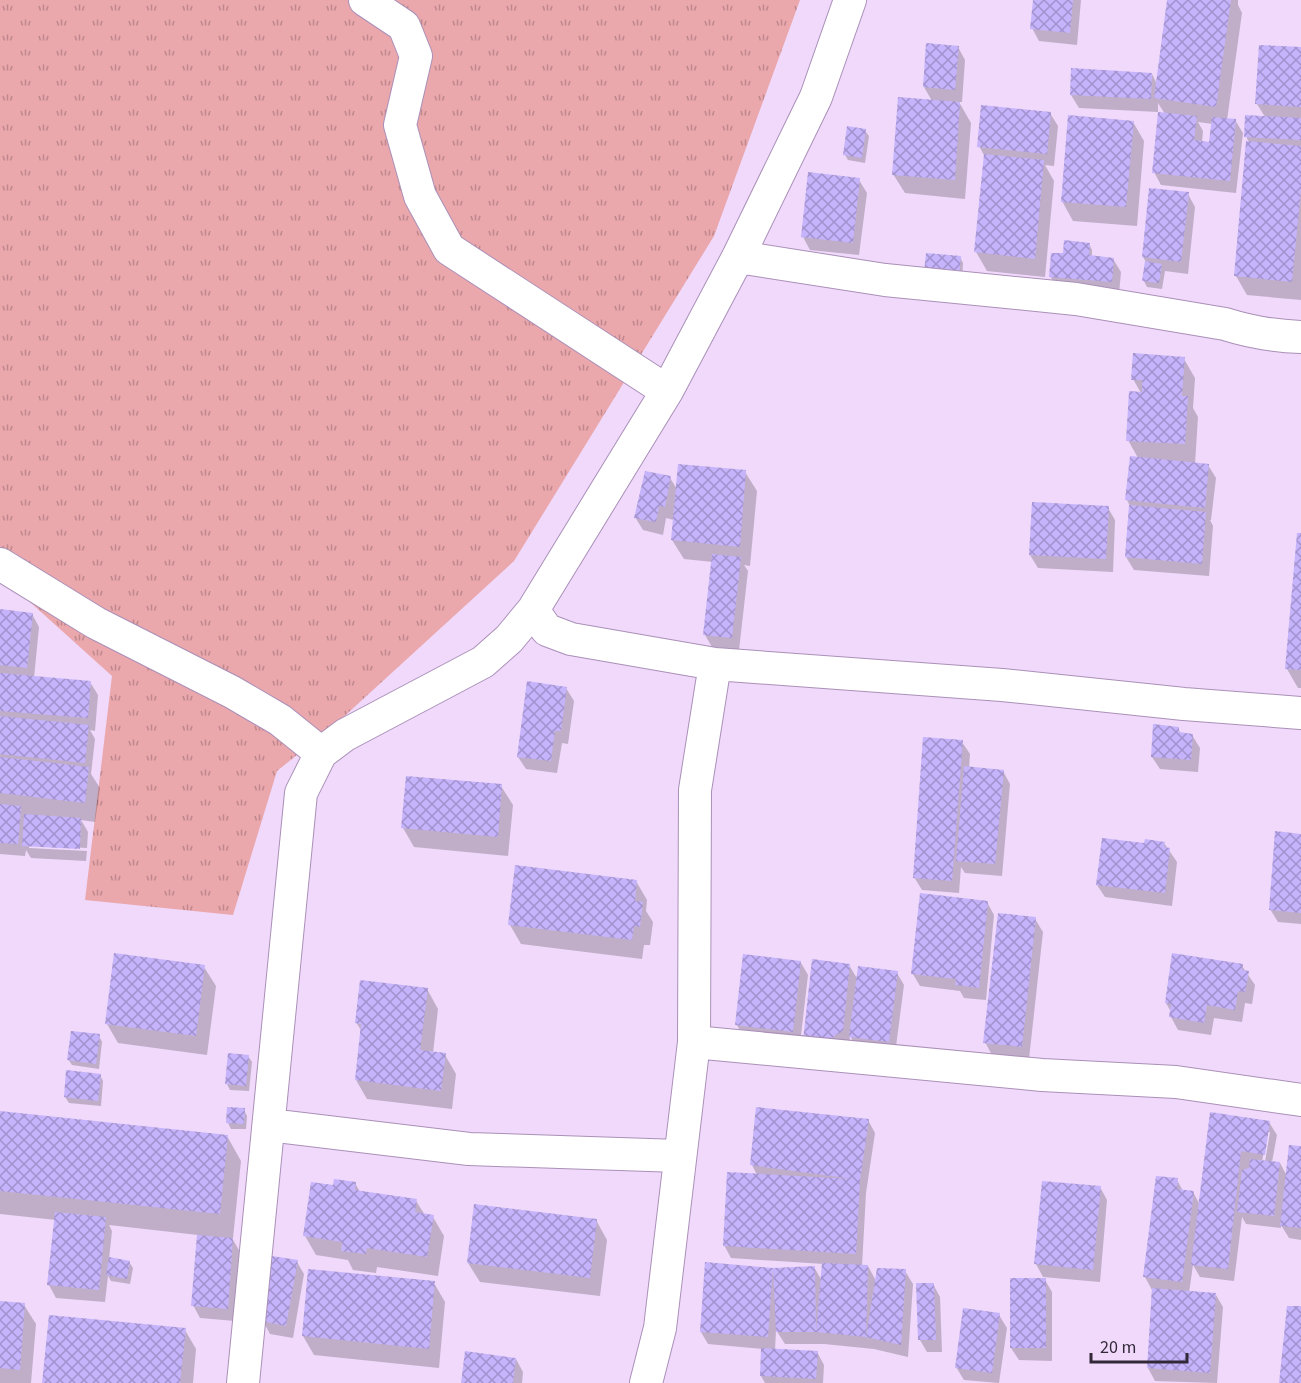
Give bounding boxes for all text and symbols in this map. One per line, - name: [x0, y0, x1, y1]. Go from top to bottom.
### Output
- scale bar: [1091, 1326, 1187, 1364]
- text: 20 m: [1100, 1335, 1136, 1360]

